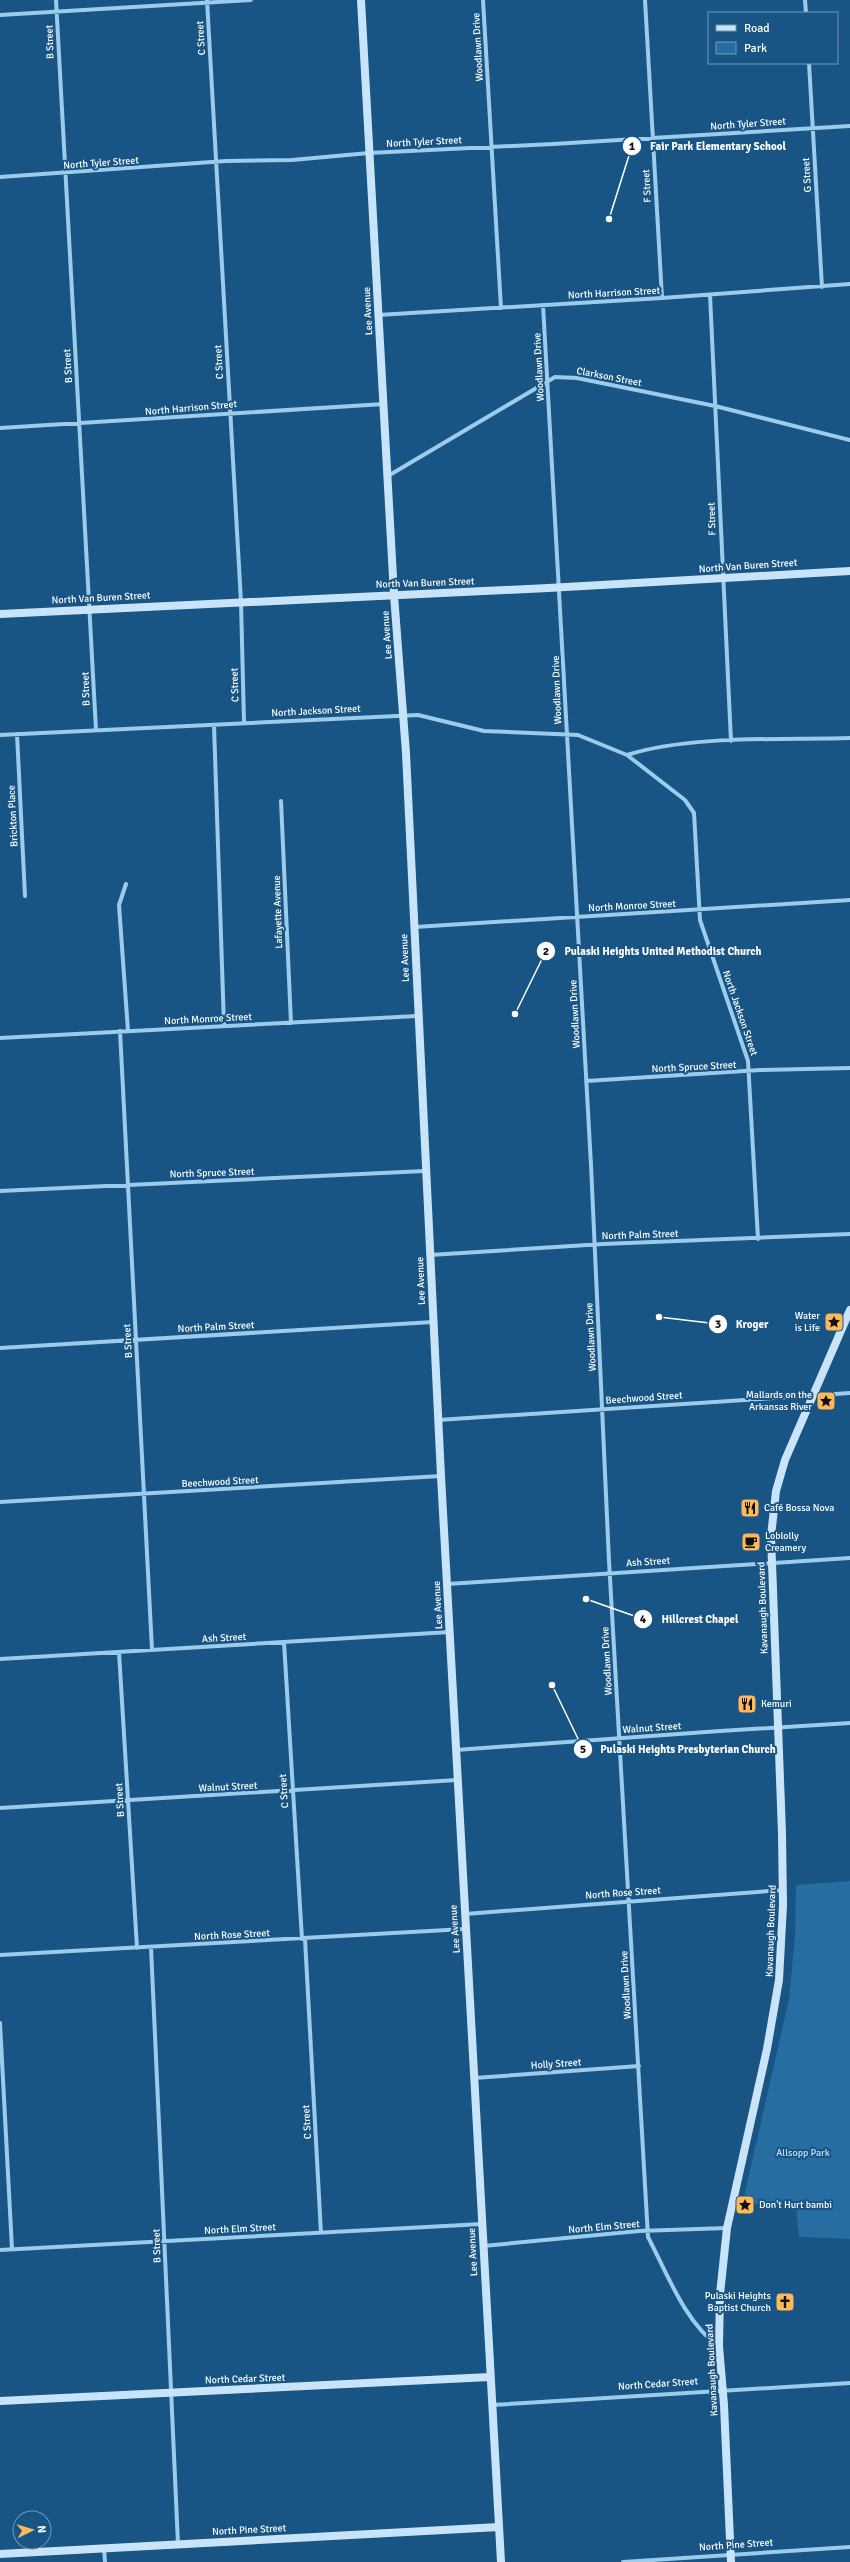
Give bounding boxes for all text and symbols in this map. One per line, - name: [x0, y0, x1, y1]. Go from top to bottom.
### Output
- street label: Woodlawn Drive: [470, 12, 486, 82]
- legend: [708, 12, 838, 64]
- street label: C Street: [194, 20, 208, 55]
- text: Road: [744, 21, 770, 36]
- street label: B Street: [43, 24, 57, 59]
- text: Park: [744, 41, 767, 56]
- street label: North Tyler Street: [710, 115, 787, 133]
- street label: North Tyler Street: [386, 134, 463, 150]
- callout: Fair Park Elementary School: [622, 134, 793, 157]
- text: 1: [629, 139, 636, 154]
- text: Fair Park Elementary School: [650, 140, 786, 153]
- street label: North Tyler Street: [63, 154, 140, 172]
- street label: G Street: [800, 157, 814, 193]
- street label: F Street: [640, 168, 654, 203]
- street label: North Harrison Street: [568, 285, 661, 301]
- street label: Lee Avenue: [361, 286, 375, 336]
- street label: Woodlawn Drive: [531, 332, 547, 402]
- street label: C Street: [212, 344, 226, 379]
- street label: B Street: [61, 348, 75, 383]
- street label: Clarkson Street: [575, 365, 643, 389]
- street label: North Harrison Street: [144, 398, 238, 418]
- street label: F Street: [705, 502, 719, 536]
- street label: North Van Buren Street: [698, 557, 798, 575]
- street label: North Van Buren Street: [375, 575, 475, 591]
- street label: North Van Buren Street: [51, 589, 151, 607]
- street label: Lee Avenue: [379, 610, 395, 660]
- street label: Woodlawn Drive: [550, 655, 564, 725]
- street label: C Street: [228, 667, 242, 702]
- street label: B Street: [79, 671, 93, 706]
- street label: North Jackson Street: [271, 703, 361, 719]
- street label: Brickton Place: [5, 785, 21, 847]
- street label: Lafayette Avenue: [271, 875, 285, 949]
- street label: North Monroe Street: [588, 898, 677, 914]
- street label: Lee Avenue: [398, 934, 412, 982]
- callout: Pulaski Heights United Methodist Church: [536, 939, 769, 962]
- text: 2: [543, 944, 549, 959]
- text: Pulaski Heights United Methodist Church: [564, 945, 762, 958]
- street label: North Jackson Street: [720, 969, 760, 1058]
- street label: Woodlawn Drive: [567, 979, 583, 1049]
- street label: North Monroe Street: [164, 1011, 253, 1027]
- street label: North Spruce Street: [651, 1059, 737, 1075]
- street label: North Spruce Street: [169, 1166, 255, 1180]
- street label: North Palm Street: [601, 1228, 679, 1242]
- street label: Lee Avenue: [414, 1257, 428, 1305]
- street label: Woodlawn Drive: [583, 1302, 599, 1372]
- place label: Water is Life: [795, 1310, 820, 1334]
- place icon: Water is Life: [823, 1311, 845, 1333]
- callout: Kroger: [708, 1312, 776, 1335]
- text: 3: [715, 1317, 721, 1332]
- text: Kroger: [736, 1318, 769, 1331]
- street label: North Palm Street: [177, 1319, 255, 1335]
- street label: B Street: [121, 1323, 135, 1358]
- street label: Beechwood Street: [605, 1389, 683, 1407]
- place label: Mallards on the Arkansas River: [746, 1389, 812, 1413]
- place icon: Mallards on the Arkansas River: [815, 1390, 837, 1412]
- street label: Beechwood Street: [181, 1474, 259, 1490]
- restaurant icon: Café Bossa Nova: [739, 1497, 761, 1519]
- place label: Café Bossa Nova: [764, 1502, 834, 1514]
- place label: Loblolly Creamery: [765, 1530, 807, 1554]
- cafe icon: Loblolly Creamery: [740, 1531, 762, 1553]
- street label: Ash Street: [626, 1554, 671, 1570]
- street label: Kavanaugh Boulevard: [755, 1562, 771, 1654]
- street label: Lee Avenue: [431, 1580, 445, 1630]
- callout: Hillcrest Chapel: [633, 1607, 746, 1630]
- text: 4: [640, 1612, 647, 1627]
- text: Hillcrest Chapel: [662, 1613, 739, 1626]
- street label: Woodlawn Drive: [599, 1626, 615, 1696]
- street label: Ash Street: [202, 1631, 247, 1645]
- restaurant icon: Kemuri: [736, 1693, 758, 1715]
- place label: Kemuri: [761, 1698, 792, 1710]
- street label: Walnut Street: [622, 1720, 682, 1736]
- callout: Pulaski Heights Presbyterian Church: [573, 1738, 784, 1761]
- text: 5: [580, 1742, 586, 1757]
- text: Pulaski Heights Presbyterian Church: [600, 1743, 776, 1756]
- street label: C Street: [277, 1773, 291, 1809]
- street label: Walnut Street: [198, 1779, 258, 1795]
- street label: B Street: [113, 1782, 127, 1817]
- street label: North Rose Street: [585, 1884, 662, 1902]
- street label: Kavanaugh Boulevard: [763, 1885, 779, 1977]
- street label: Lee Avenue: [447, 1904, 463, 1954]
- street label: North Rose Street: [194, 1927, 271, 1943]
- street label: Woodlawn Drive: [618, 1950, 634, 2020]
- street label: Holly Street: [530, 2056, 582, 2072]
- street label: C Street: [300, 2104, 314, 2139]
- park label: Allsopp Park: [776, 2147, 830, 2159]
- place icon: Don't Hurt bambi: [734, 2194, 756, 2216]
- place label: Don't Hurt bambi: [759, 2199, 832, 2211]
- street label: North Elm Street: [568, 2218, 641, 2236]
- street label: North Elm Street: [204, 2221, 277, 2237]
- street label: Lee Avenue: [466, 2227, 480, 2277]
- street label: B Street: [150, 2228, 164, 2263]
- place label: Pulaski Heights Baptist Church: [705, 2290, 772, 2314]
- church icon: Pulaski Heights Baptist Church: [774, 2291, 796, 2313]
- street label: Kavanaugh Boulevard: [704, 2324, 720, 2416]
- street label: North Cedar Street: [205, 2372, 286, 2386]
- street label: North Cedar Street: [618, 2375, 699, 2393]
- north arrow: [12, 2510, 52, 2550]
- street label: North Pine Street: [212, 2522, 287, 2538]
- text: N: [35, 2525, 48, 2534]
- street label: North Pine Street: [699, 2536, 774, 2554]

